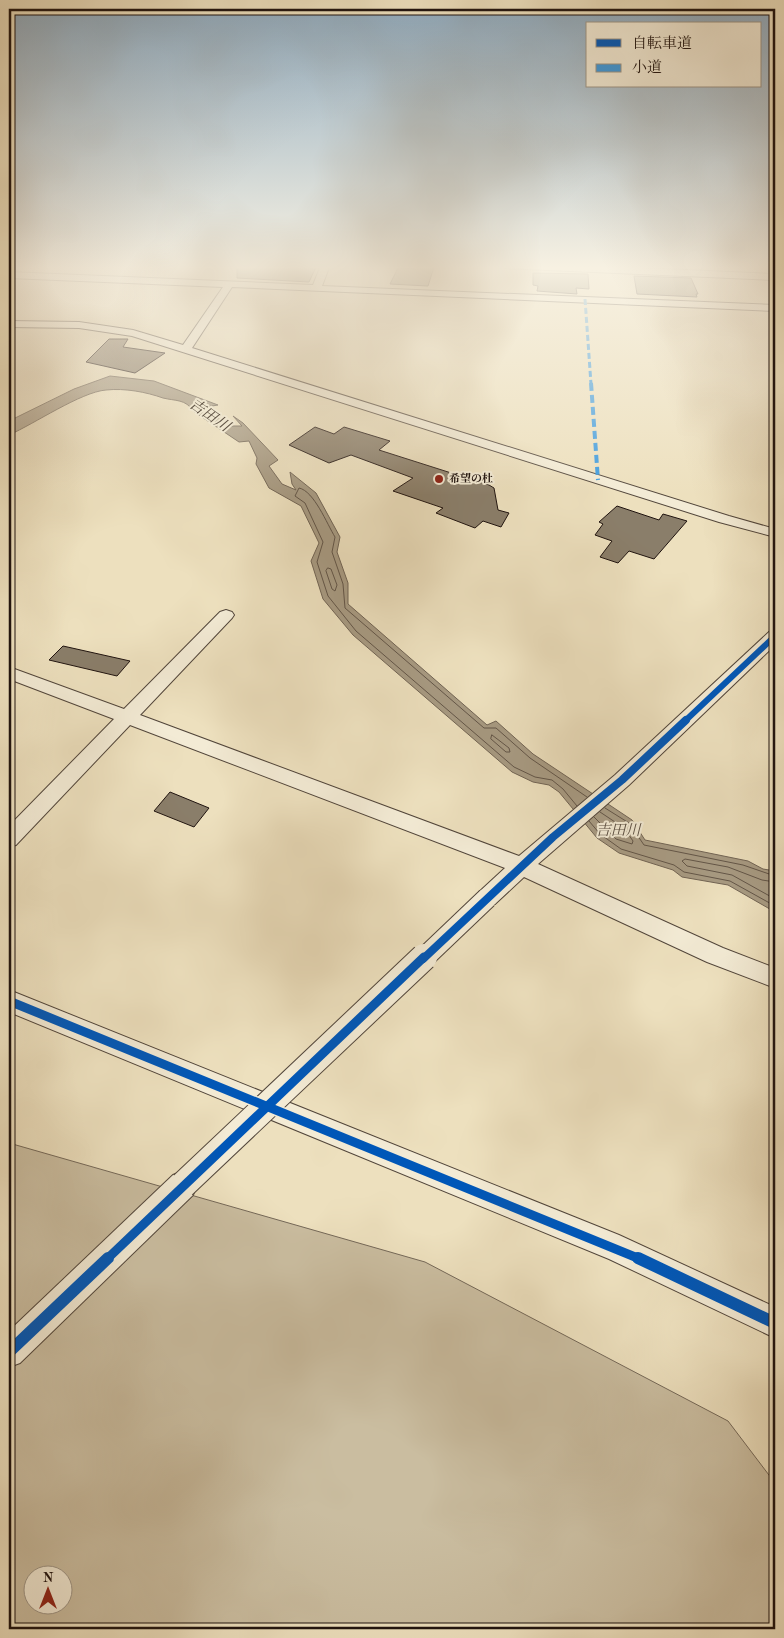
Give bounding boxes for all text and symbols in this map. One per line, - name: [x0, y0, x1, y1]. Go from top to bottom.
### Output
- legend: [586, 22, 762, 88]
- text: 自転車道: [632, 35, 692, 52]
- text: 小道: [632, 59, 662, 76]
- water label: 吉田川: [186, 395, 235, 436]
- place label: 希望の杜: [449, 472, 493, 485]
- marker: 希望の杜: [433, 473, 445, 485]
- water label: 吉田川: [595, 822, 642, 839]
- north arrow: [22, 1566, 72, 1616]
- text: N: [43, 1571, 54, 1585]

